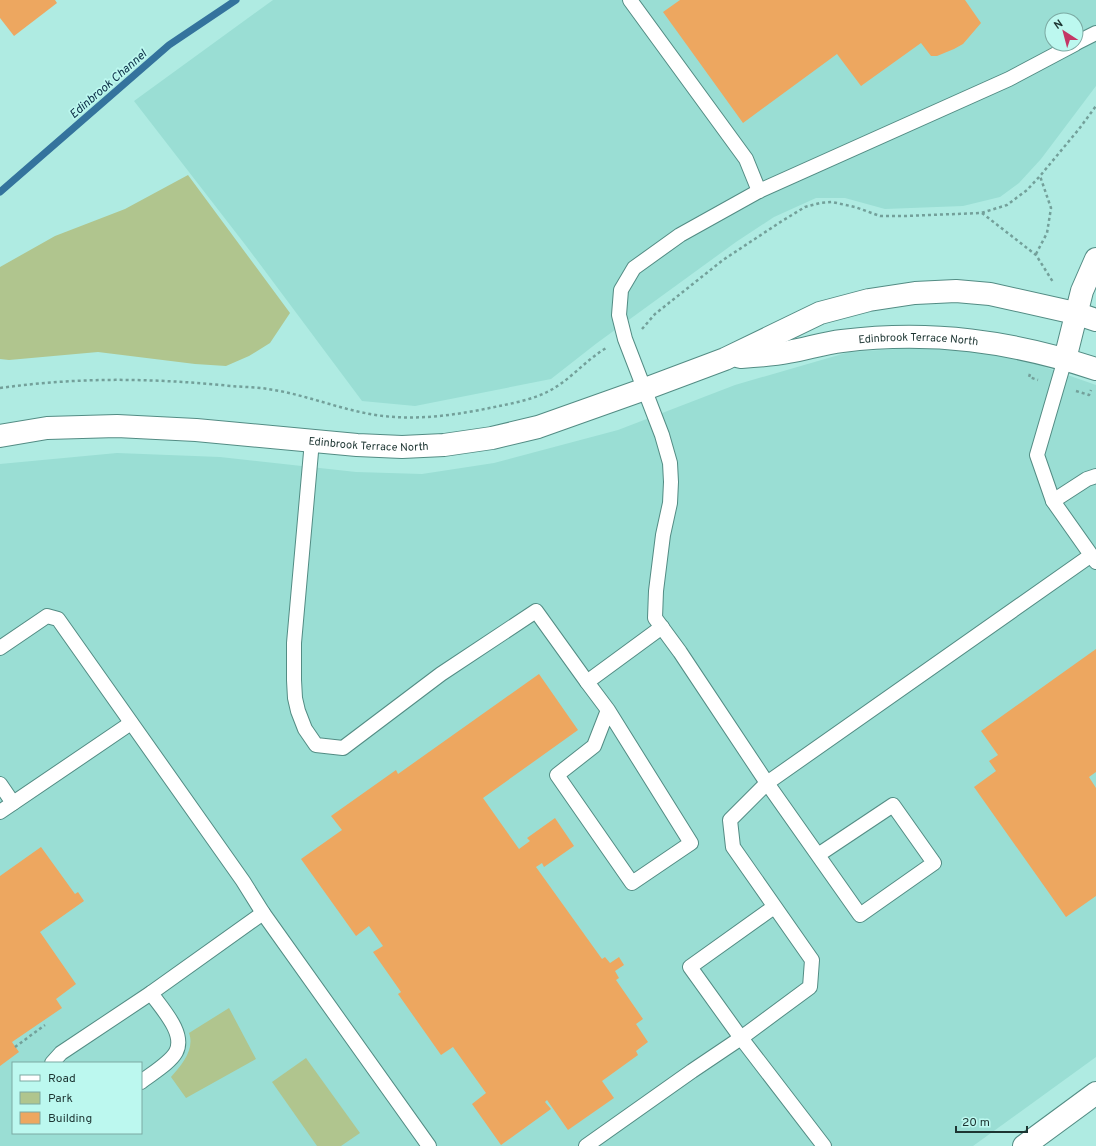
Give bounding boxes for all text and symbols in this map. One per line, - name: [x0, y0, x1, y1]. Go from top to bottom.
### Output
- north arrow: [1044, 12, 1084, 52]
- text: N: [1051, 17, 1066, 33]
- water label: Edinbrook Channel: [67, 46, 151, 123]
- street label: Edinbrook Terrace North: [858, 331, 979, 349]
- street label: Edinbrook Terrace North: [308, 435, 429, 455]
- legend: [12, 1062, 142, 1134]
- text: Road: [48, 1071, 76, 1087]
- text: Park: [48, 1091, 73, 1107]
- scale bar: [956, 1108, 1027, 1134]
- text: Building: [48, 1111, 92, 1127]
- text: 20 m: [962, 1115, 990, 1131]

